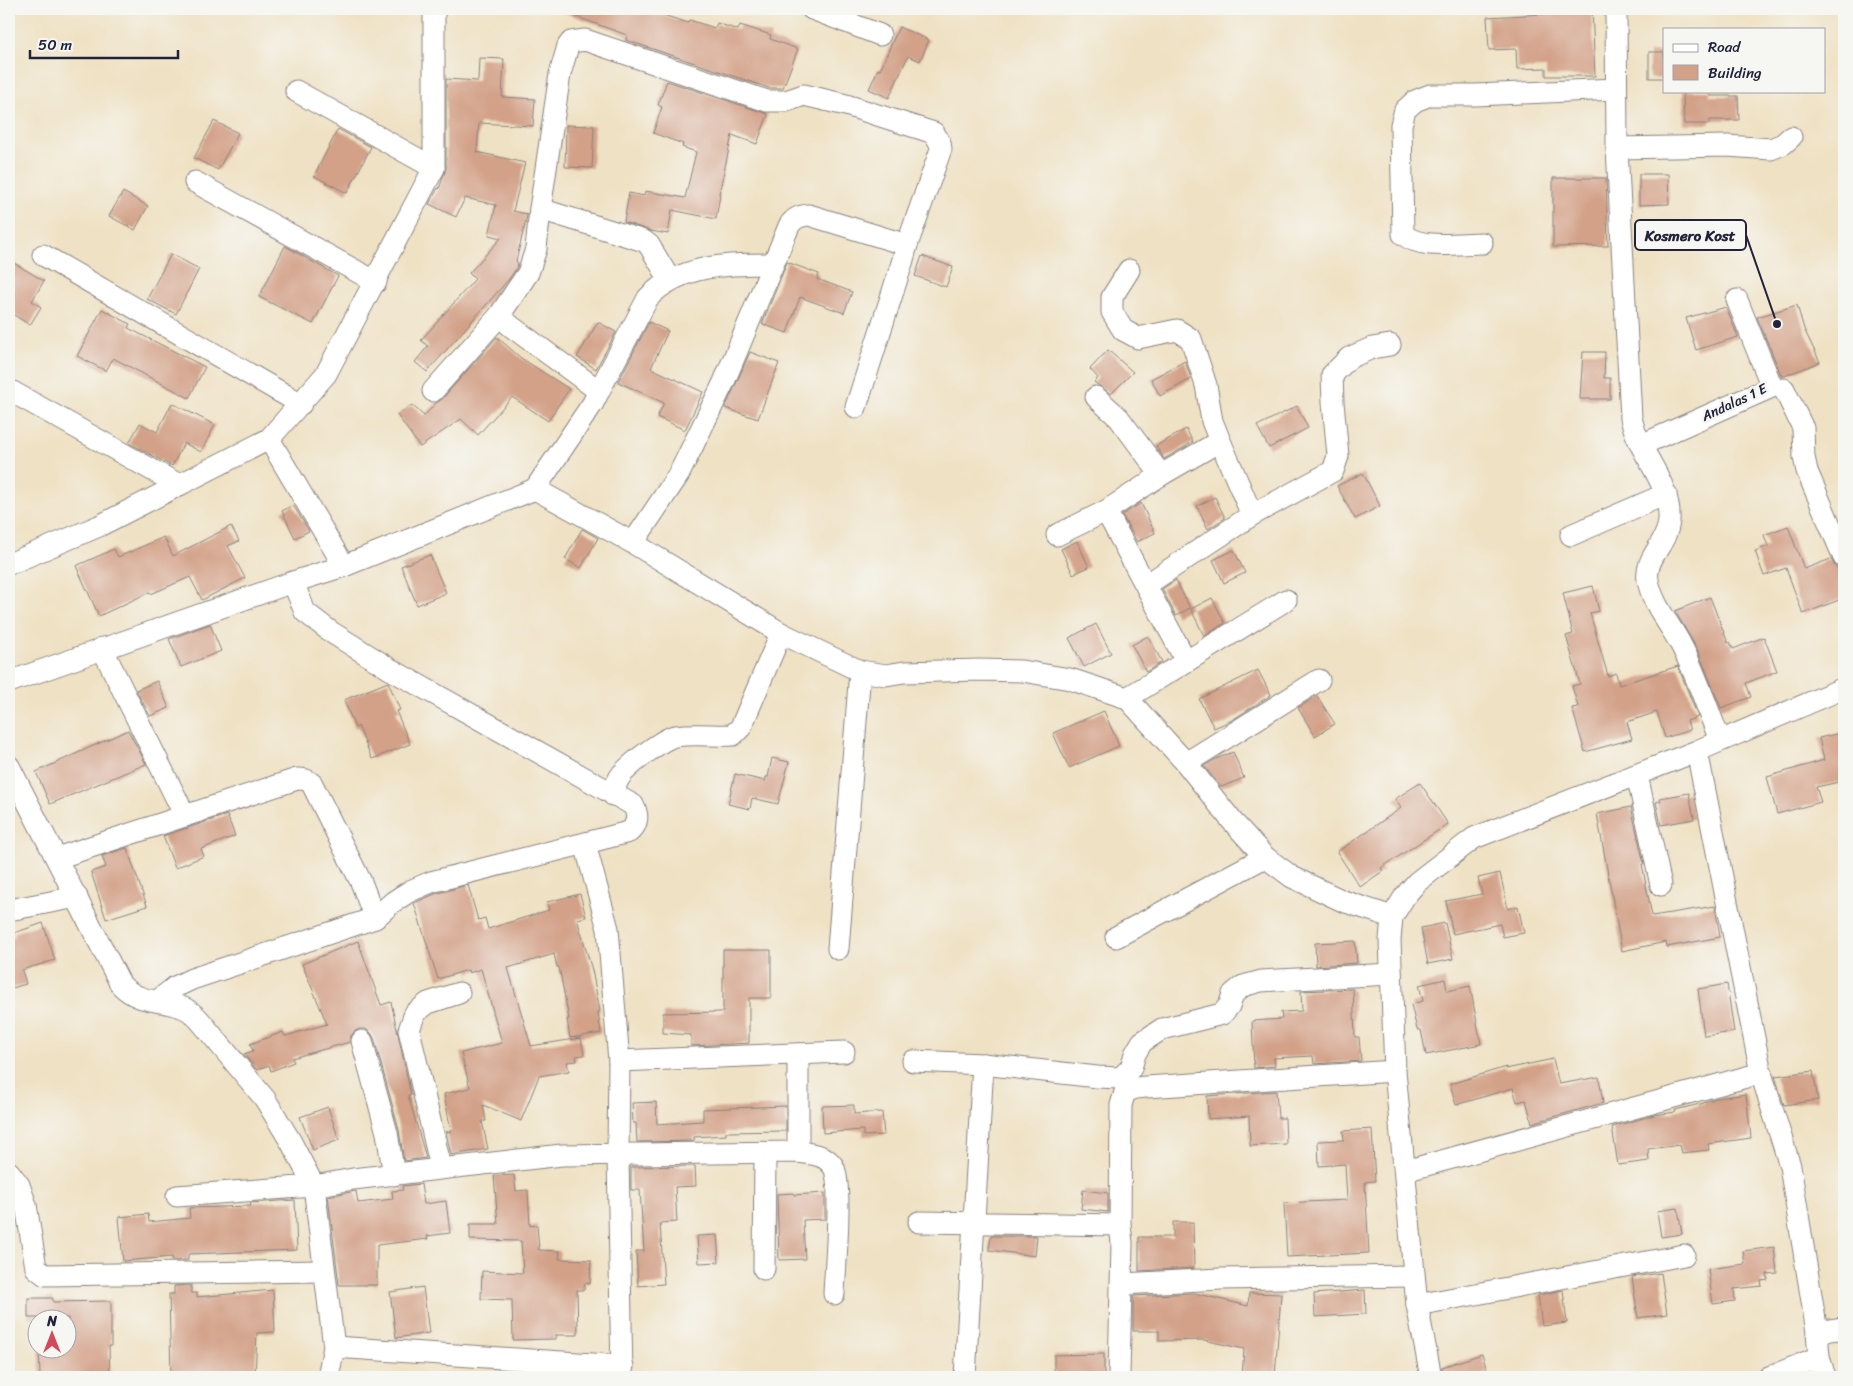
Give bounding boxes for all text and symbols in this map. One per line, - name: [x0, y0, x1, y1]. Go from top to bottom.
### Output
- scale bar: [30, 28, 178, 60]
- legend: [1663, 28, 1826, 92]
- text: 50 m: [38, 32, 73, 58]
- text: Road: [1708, 34, 1741, 60]
- text: Building: [1708, 60, 1762, 86]
- callout: Kosmero Kost: [1635, 220, 1746, 250]
- text: Kosmero Kost: [1644, 223, 1736, 249]
- street label: Andalas 1 E: [1696, 376, 1772, 429]
- north arrow: [28, 1308, 78, 1358]
- text: N: [46, 1309, 57, 1334]

